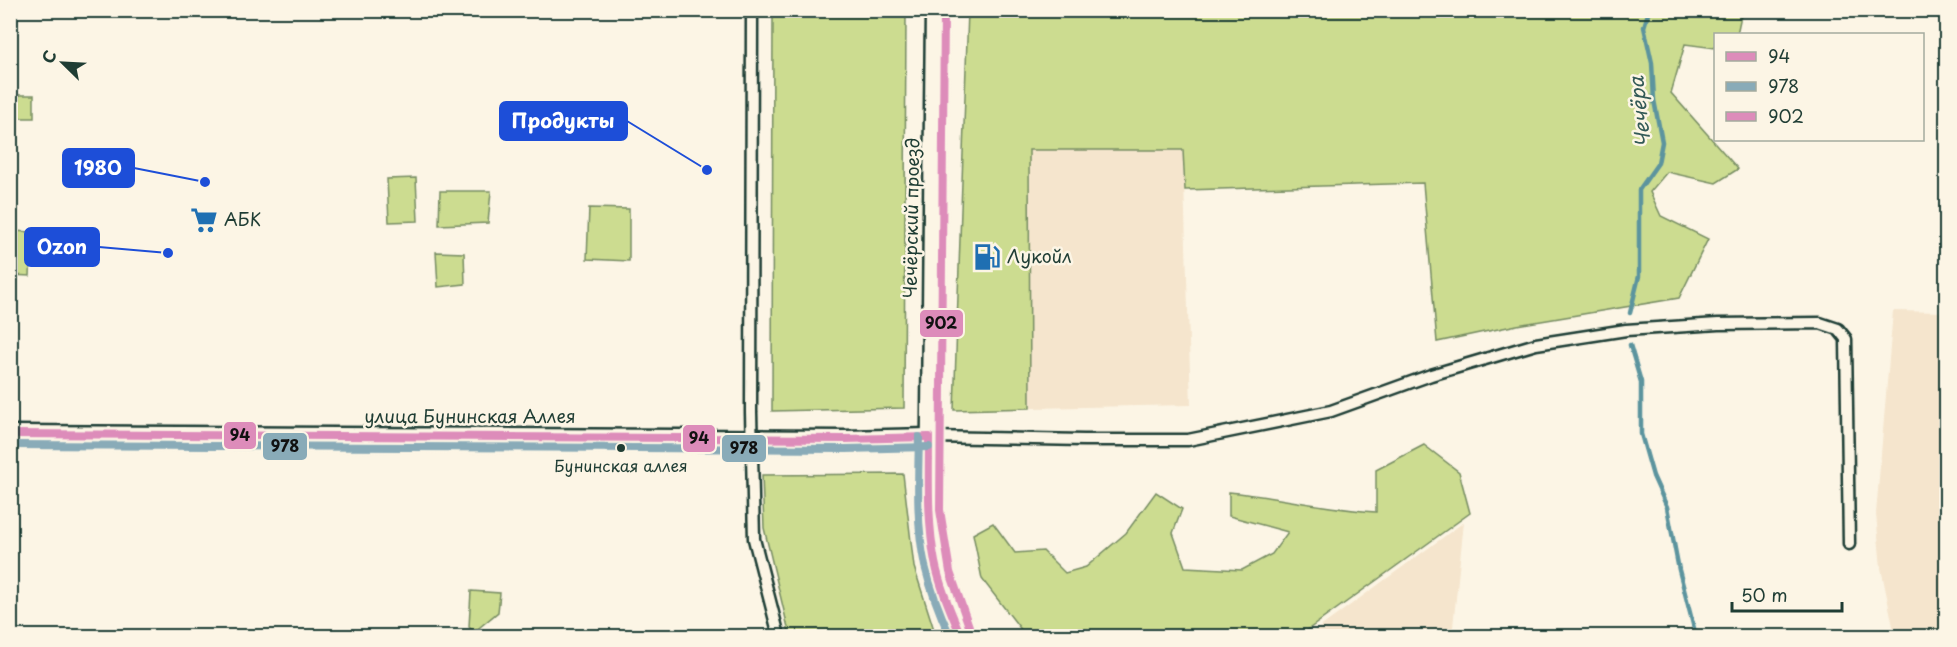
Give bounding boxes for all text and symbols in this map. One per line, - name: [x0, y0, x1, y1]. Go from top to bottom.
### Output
- north arrow: [33, 33, 93, 93]
- legend: [1714, 33, 1924, 141]
- text: 94: [1768, 42, 1790, 69]
- text: С: [35, 46, 62, 67]
- text: 978: [1768, 72, 1799, 99]
- water label: Чечёра: [1620, 74, 1658, 149]
- callout: Продукты: [500, 102, 627, 140]
- text: 902: [1768, 102, 1804, 129]
- text: Продукты: [512, 105, 615, 135]
- street label: Чечёрский проезд: [896, 137, 925, 299]
- callout: 1980: [63, 149, 134, 187]
- text: 1980: [74, 152, 122, 182]
- supermarket icon: АБК: [189, 205, 219, 235]
- place label: АБК: [224, 205, 261, 232]
- callout: Ozon: [25, 228, 99, 266]
- text: Ozon: [37, 231, 87, 261]
- fuel station icon: Лукойл: [972, 242, 1002, 272]
- place label: Лукойл: [1007, 242, 1072, 269]
- line badge: 902: [919, 309, 964, 338]
- text: 902: [925, 310, 957, 334]
- street label: улица Бунинская Аллея: [364, 402, 576, 429]
- line badge: 94: [223, 421, 257, 450]
- text: 94: [230, 422, 250, 446]
- line badge: 94: [682, 424, 716, 453]
- text: 94: [689, 425, 709, 449]
- line badge: 978: [262, 432, 308, 461]
- text: 978: [271, 433, 299, 457]
- line badge: 978: [721, 434, 767, 463]
- text: 978: [730, 435, 758, 459]
- marker: Бунинская аллея: [615, 442, 627, 454]
- place label: Бунинская аллея: [554, 453, 688, 477]
- scale bar: [1732, 575, 1842, 613]
- text: 50 m: [1741, 581, 1788, 608]

